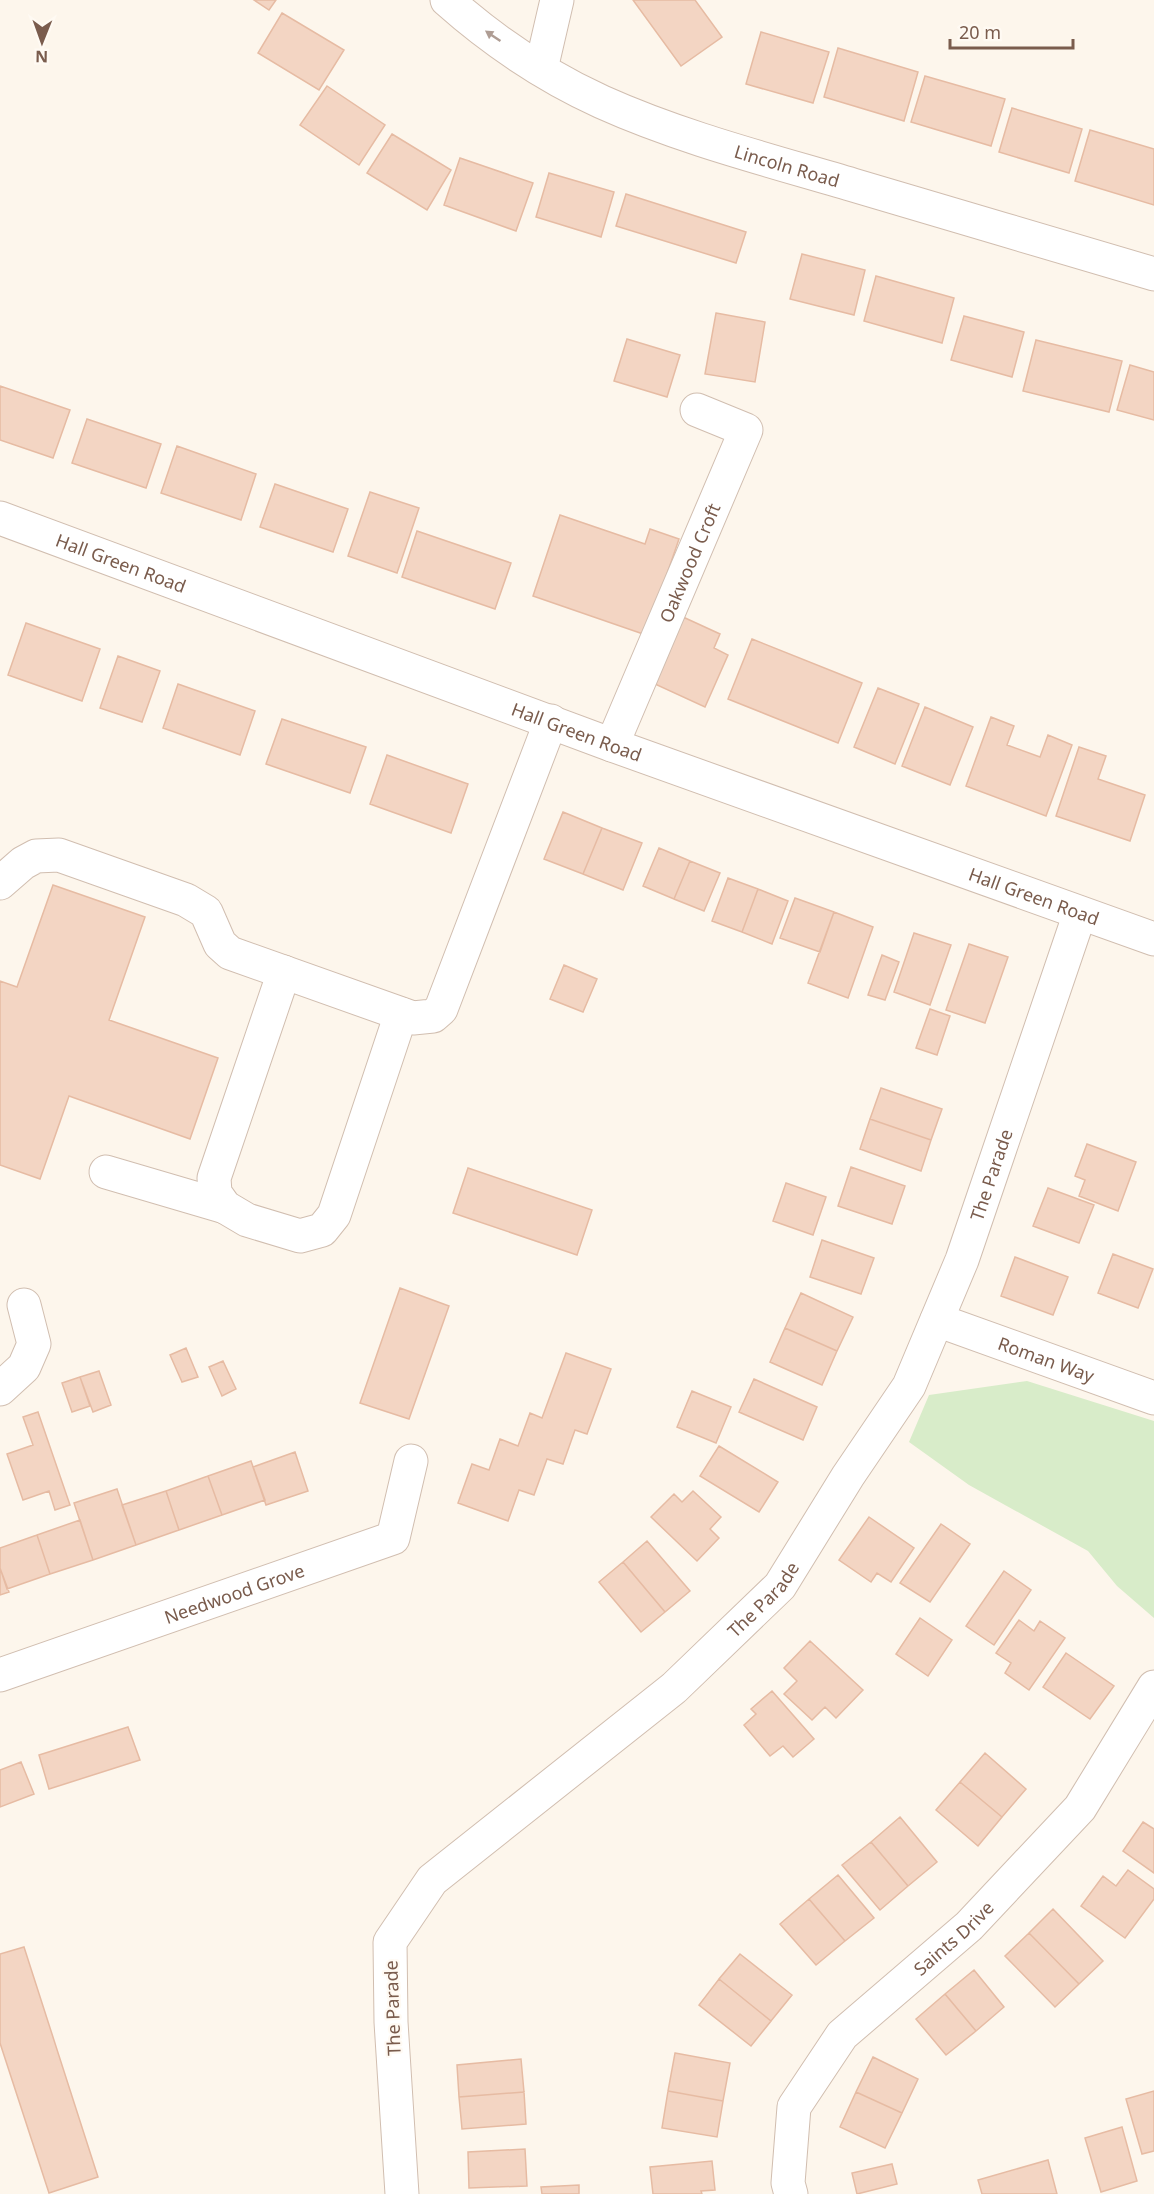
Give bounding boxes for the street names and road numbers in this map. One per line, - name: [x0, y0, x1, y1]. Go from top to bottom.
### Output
- street label: Lincoln Road: [731, 139, 842, 192]
- street label: Oakwood Croft: [653, 499, 726, 626]
- street label: Hall Green Road: [53, 528, 189, 598]
- street label: Hall Green Road: [508, 697, 645, 767]
- street label: Hall Green Road: [965, 862, 1103, 930]
- street label: The Parade: [964, 1126, 1018, 1224]
- street label: Roman Way: [995, 1331, 1098, 1388]
- street label: The Parade: [722, 1557, 804, 1642]
- street label: Needwood Grove: [161, 1558, 307, 1629]
- street label: Saints Drive: [908, 1896, 999, 1980]
- street label: The Parade: [378, 1960, 406, 2056]

